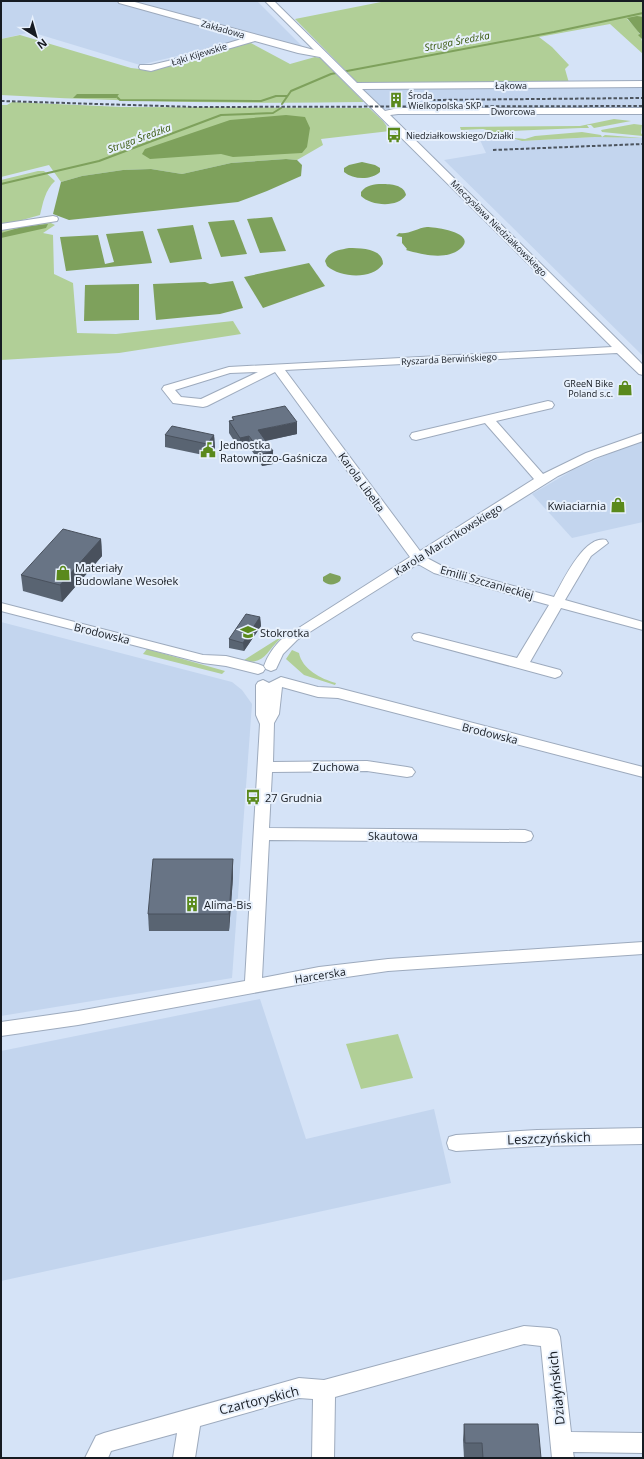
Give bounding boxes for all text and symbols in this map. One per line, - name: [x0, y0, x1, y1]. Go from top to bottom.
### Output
- north arrow: [16, 16, 56, 56]
- street label: Zakładowa: [200, 17, 246, 41]
- water label: Struga Średzka: [423, 28, 491, 54]
- text: N: [34, 36, 50, 53]
- street label: Łąki Kijewskie: [170, 39, 228, 69]
- street label: Łąkowa: [495, 79, 527, 92]
- place label: Środa Wielkopolska SKP: [408, 89, 481, 112]
- building icon: Środa Wielkopolska SKP: [387, 91, 405, 109]
- street label: Dworcowa: [491, 105, 535, 118]
- water label: Struga Średzka: [105, 120, 173, 156]
- bus stop icon: Niedziałkowskiego/Działki: [385, 126, 403, 144]
- place label: Niedziałkowskiego/Działki: [406, 129, 514, 142]
- street label: Mieczysława Niedziałkowskiego: [448, 177, 550, 279]
- street label: Ryszarda Berwińskiego: [401, 350, 497, 368]
- place label: GReeN Bike Poland s.c.: [564, 377, 613, 400]
- shop icon: GReeN Bike Poland s.c.: [616, 379, 634, 397]
- place label: Jednostka Ratowniczo-Gaśnicza: [219, 437, 327, 465]
- public building icon: Jednostka Ratowniczo-Gaśnicza: [199, 441, 217, 459]
- street label: Karola Libelta: [335, 449, 389, 515]
- shop icon: Kwiaciarnia: [609, 496, 627, 514]
- place label: Kwiaciarnia: [548, 498, 606, 513]
- street label: Karola Marcinkowskiego: [391, 499, 505, 578]
- place label: Materiały Budowlane Wesołek: [75, 560, 179, 588]
- street label: Emilii Szczanieckiej: [439, 561, 535, 603]
- shop icon: Materiały Budowlane Wesołek: [54, 564, 72, 582]
- street label: Brodowska: [72, 619, 132, 647]
- school or university icon: Stokrotka: [239, 623, 257, 641]
- place label: Stokrotka: [260, 625, 309, 640]
- street label: Brodowska: [460, 719, 520, 747]
- street label: Zuchowa: [313, 759, 359, 774]
- bus stop icon: 27 Grudnia: [244, 788, 262, 806]
- place label: 27 Grudnia: [265, 790, 322, 805]
- street label: Skautowa: [368, 828, 418, 843]
- building icon: Alima-Bis: [183, 895, 201, 913]
- place label: Alima-Bis: [204, 897, 251, 912]
- street label: Harcerska: [293, 964, 347, 986]
- street label: Leszczyńskich: [507, 1128, 591, 1148]
- street label: Działyńskich: [543, 1350, 569, 1426]
- street label: Czartoryskich: [217, 1381, 301, 1419]

